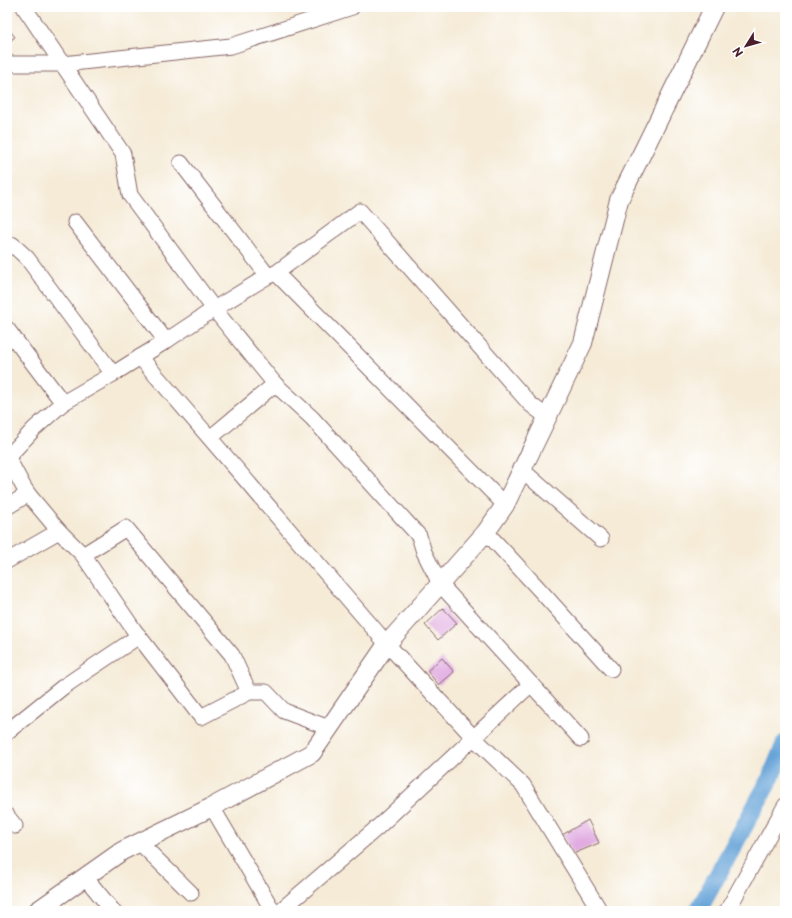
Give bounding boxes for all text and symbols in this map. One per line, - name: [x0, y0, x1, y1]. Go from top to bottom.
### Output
- north arrow: [726, 26, 766, 66]
- text: N: [728, 43, 747, 61]

